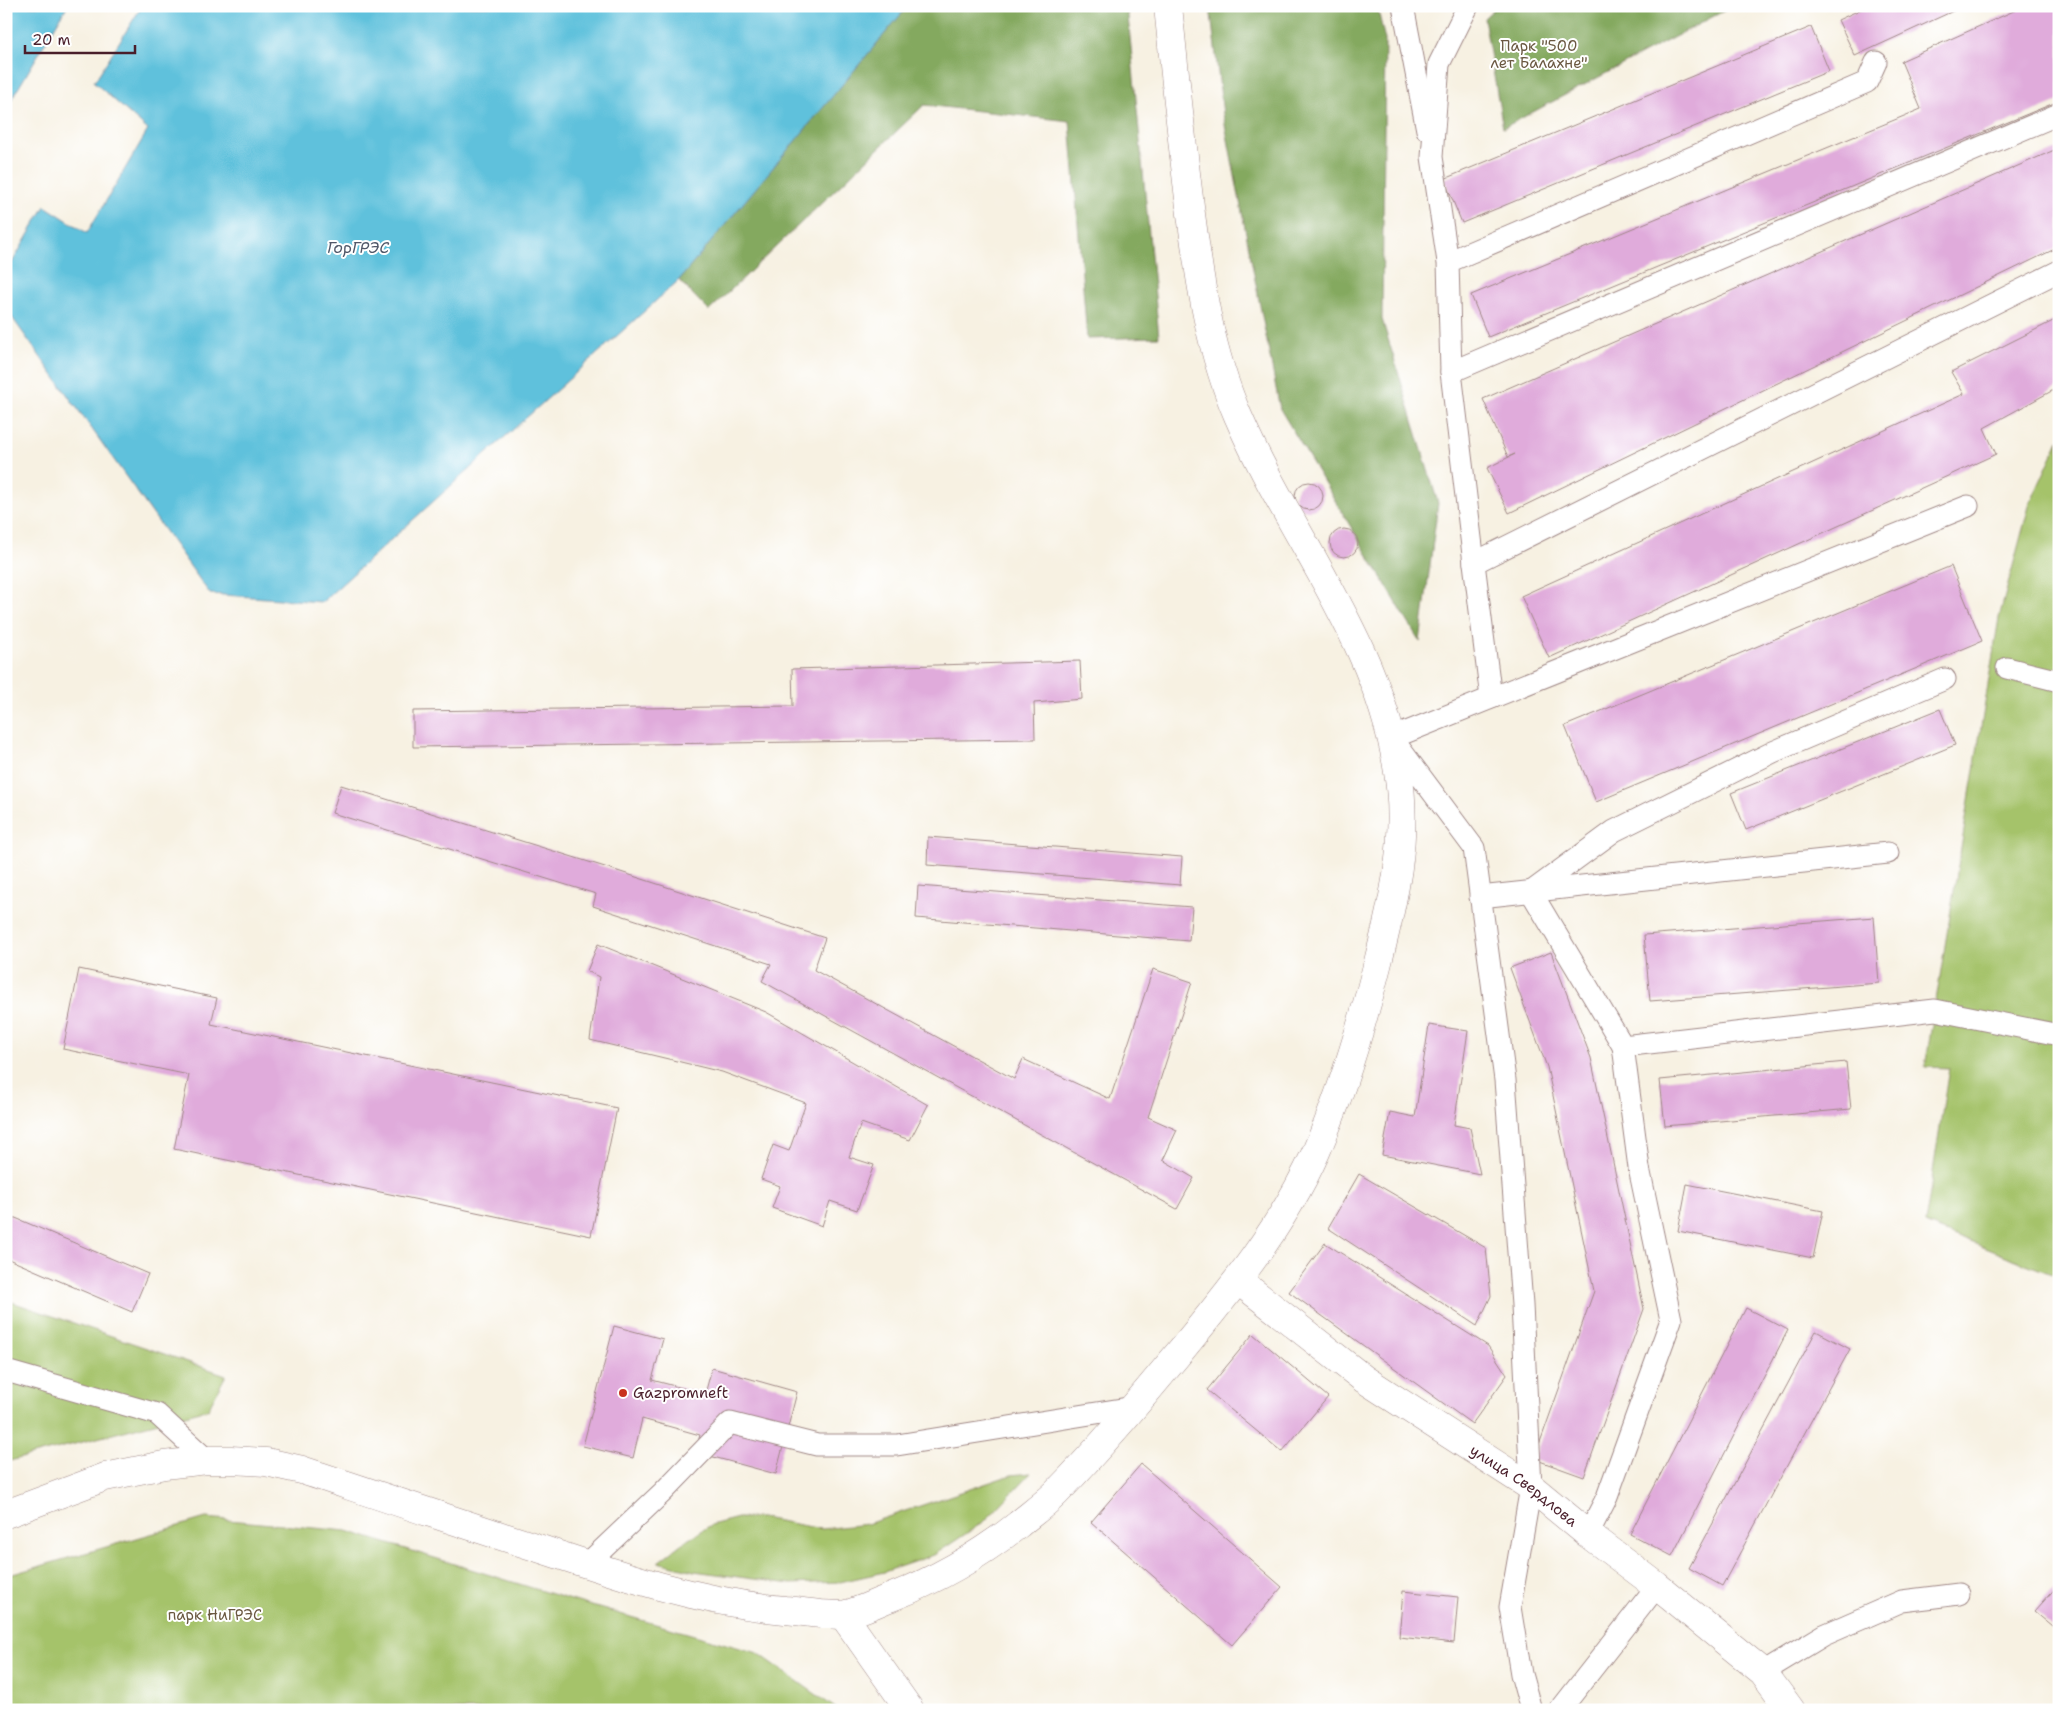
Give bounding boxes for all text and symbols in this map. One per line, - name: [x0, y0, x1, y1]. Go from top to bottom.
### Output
- scale bar: [25, 22, 135, 54]
- text: 20 m: [32, 30, 71, 50]
- park label: Парк "500 лет Балахне": [1490, 36, 1588, 73]
- water label: ГорГРЭС: [327, 237, 390, 258]
- place label: Gazpromneft: [633, 1383, 728, 1403]
- marker: Gazpromneft: [617, 1387, 629, 1399]
- street label: улица Свердлова: [1466, 1440, 1582, 1532]
- park label: парк НиГРЭС: [168, 1605, 262, 1625]

